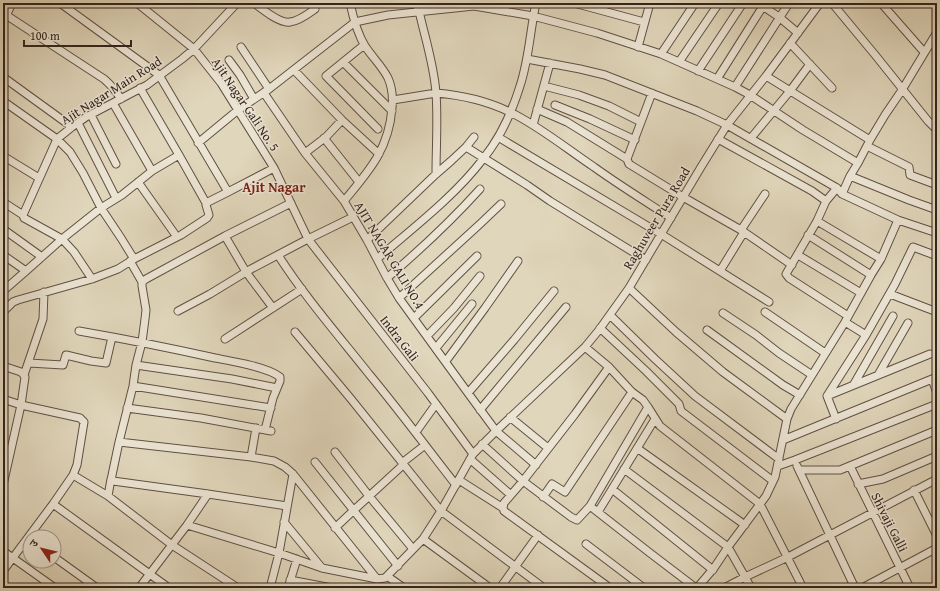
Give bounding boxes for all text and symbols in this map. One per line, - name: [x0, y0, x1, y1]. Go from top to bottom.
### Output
- scale bar: [24, 22, 131, 48]
- text: 100 m: [30, 27, 60, 44]
- street label: Ajit Nagar Main Road: [57, 52, 165, 129]
- street label: Ajit Nagar Gali No. 5: [207, 54, 284, 155]
- street label: Raghuveer Pura Road: [618, 163, 695, 273]
- district label: Ajit Nagar: [242, 177, 306, 197]
- street label: AJIT NAGAR GALI NO.4: [350, 198, 429, 313]
- street label: Indra Gali: [376, 311, 424, 366]
- street label: Shivaji Galli: [866, 489, 913, 556]
- north arrow: [22, 529, 62, 569]
- text: उ: [25, 535, 43, 551]

